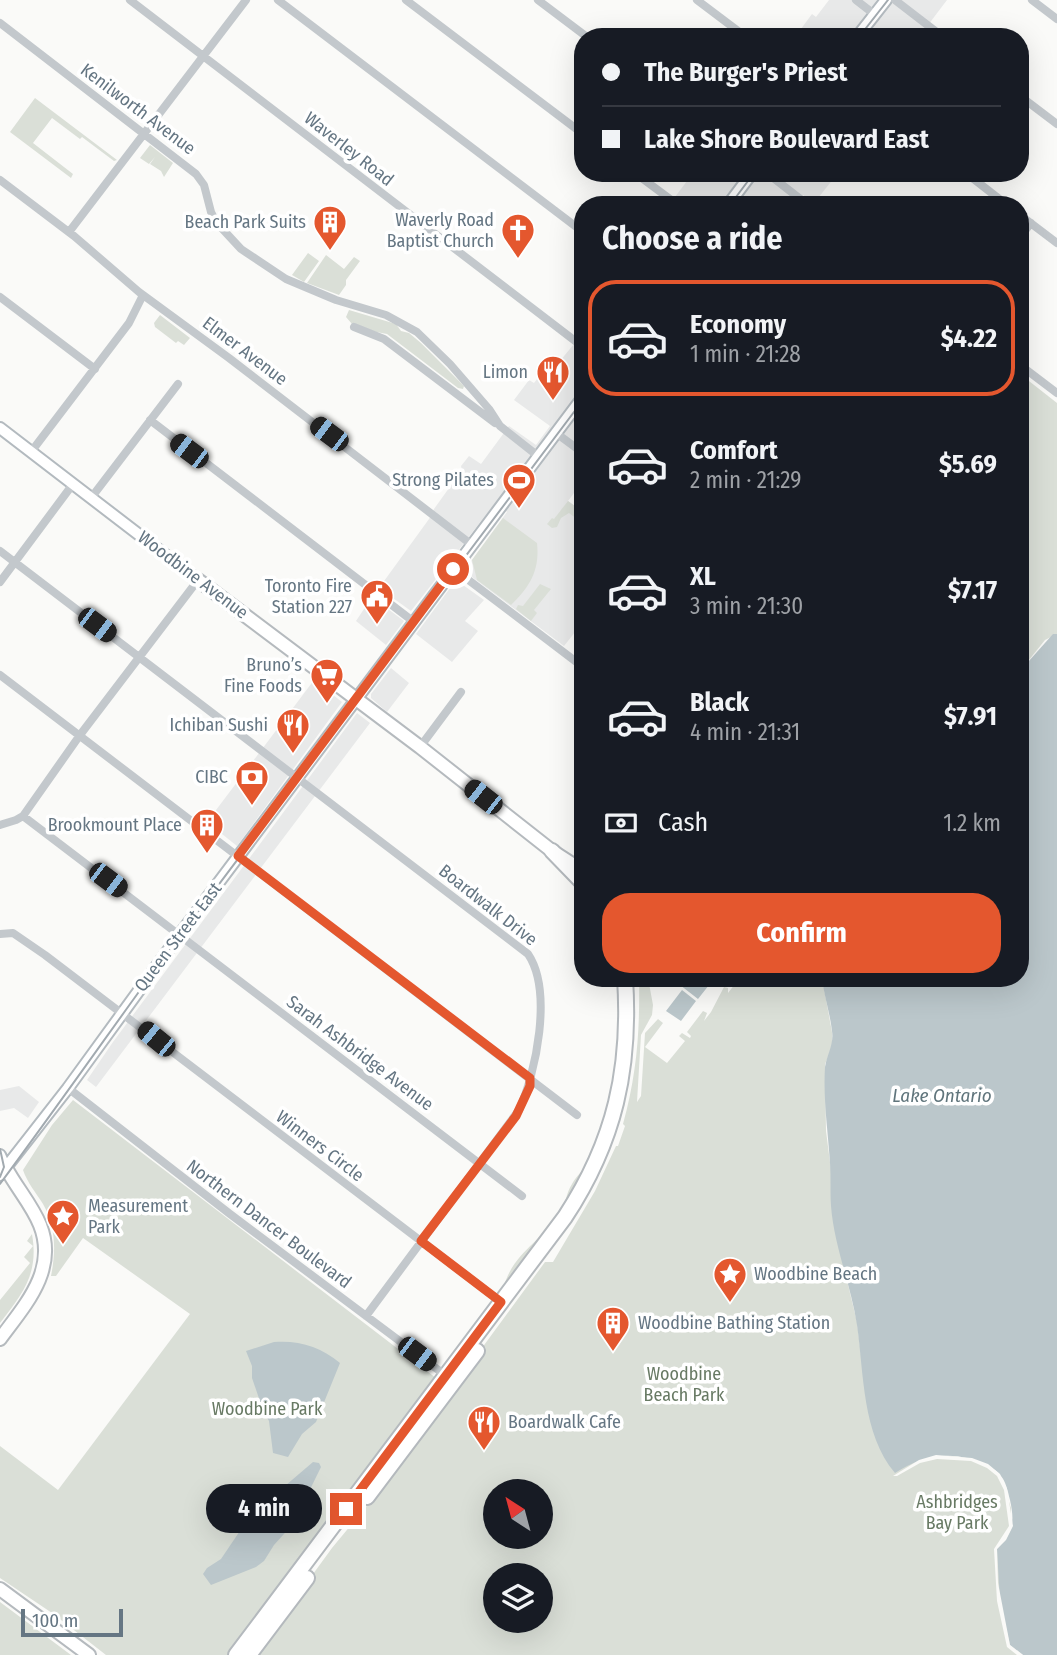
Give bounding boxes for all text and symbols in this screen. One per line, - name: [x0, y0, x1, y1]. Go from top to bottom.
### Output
- text: The Burger's Priest: [644, 57, 847, 88]
- street label: Kenilworth Avenue: [76, 59, 200, 159]
- street label: Waverley Road: [300, 107, 398, 191]
- text: Lake Shore Boulevard East: [644, 124, 929, 155]
- building icon: Beach Park Suits: [311, 203, 349, 252]
- place label: Waverly Road Baptist Church: [387, 209, 494, 252]
- place label: Beach Park Suits: [185, 211, 306, 233]
- church icon: Waverly Road Baptist Church: [499, 211, 537, 260]
- text: Choose a ride: [602, 219, 783, 257]
- icon: car: [606, 307, 669, 370]
- text: Economy: [690, 309, 786, 340]
- street label: Elmer Avenue: [198, 312, 292, 390]
- text: $4.22: [941, 323, 997, 354]
- text: 1 min · 21:28: [690, 340, 801, 368]
- restaurant icon: Limon: [534, 353, 572, 402]
- place label: Limon: [483, 361, 528, 383]
- car: [306, 413, 353, 455]
- car: [166, 430, 213, 472]
- icon: car: [606, 433, 669, 496]
- text: Comfort: [690, 435, 778, 466]
- text: $5.69: [939, 449, 997, 480]
- sports icon: Strong Pilates: [500, 461, 538, 510]
- text: 2 min · 21:29: [690, 466, 801, 494]
- place label: Strong Pilates: [392, 469, 494, 491]
- street label: Woodbine Avenue: [133, 526, 253, 624]
- route start: [437, 553, 469, 585]
- icon: car: [606, 559, 669, 622]
- text: XL: [690, 561, 716, 592]
- place label: Toronto Fire Station 227: [265, 575, 352, 618]
- text: $7.17: [948, 575, 997, 606]
- public building icon: Toronto Fire Station 227: [358, 577, 396, 626]
- text: 3 min · 21:30: [690, 592, 803, 620]
- car: [74, 604, 121, 646]
- place label: Bruno’s Fine Foods: [224, 654, 302, 697]
- supermarket icon: Bruno’s Fine Foods: [308, 656, 346, 705]
- icon: car: [606, 685, 669, 748]
- text: Black: [690, 687, 749, 718]
- text: $7.91: [944, 701, 997, 732]
- restaurant icon: Ichiban Sushi: [274, 706, 312, 755]
- place label: Ichiban Sushi: [170, 714, 268, 736]
- text: 4 min · 21:31: [690, 718, 800, 746]
- bank icon: CIBC: [233, 758, 271, 807]
- place label: CIBC: [195, 766, 228, 788]
- car: [460, 776, 507, 818]
- icon: cash: [602, 804, 640, 842]
- building icon: Brookmount Place: [188, 806, 226, 855]
- text: Cash: [658, 807, 708, 838]
- text: 1.2 km: [943, 809, 1001, 837]
- place label: Brookmount Place: [48, 814, 182, 836]
- car: [85, 859, 132, 901]
- street label: Boardwalk Drive: [434, 860, 542, 950]
- street label: Queen Street East: [130, 878, 226, 996]
- button: Confirm: [602, 893, 1001, 973]
- street label: Sarah Ashbridge Avenue: [282, 991, 438, 1115]
- car: [134, 1018, 179, 1060]
- water label: Lake Ontario: [892, 1084, 992, 1107]
- street label: Winners Circle: [272, 1106, 368, 1186]
- street label: Northern Dancer Boulevard: [182, 1155, 356, 1293]
- place label: Measurement Park: [88, 1195, 188, 1238]
- place icon: Measurement Park: [44, 1197, 82, 1246]
- place icon: Woodbine Beach: [711, 1255, 749, 1304]
- place label: Woodbine Beach: [754, 1263, 877, 1285]
- building icon: Woodbine Bathing Station: [594, 1304, 632, 1353]
- place label: Woodbine Bathing Station: [638, 1312, 830, 1334]
- car: [394, 1333, 441, 1375]
- park label: Woodbine Beach Park: [644, 1363, 725, 1406]
- park label: Woodbine Park: [212, 1398, 323, 1420]
- restaurant icon: Boardwalk Cafe: [465, 1403, 503, 1452]
- place label: Boardwalk Cafe: [508, 1411, 621, 1433]
- north arrow: [483, 1479, 553, 1549]
- map controls: [483, 1479, 553, 1633]
- callout: 4 min: [206, 1484, 322, 1534]
- park label: Ashbridges Bay Park: [916, 1491, 998, 1534]
- route end: [330, 1493, 362, 1525]
- text: 4 min: [238, 1494, 290, 1522]
- button: layers: [483, 1563, 553, 1633]
- scale bar: [21, 1606, 122, 1638]
- text: 100 m: [32, 1609, 78, 1632]

